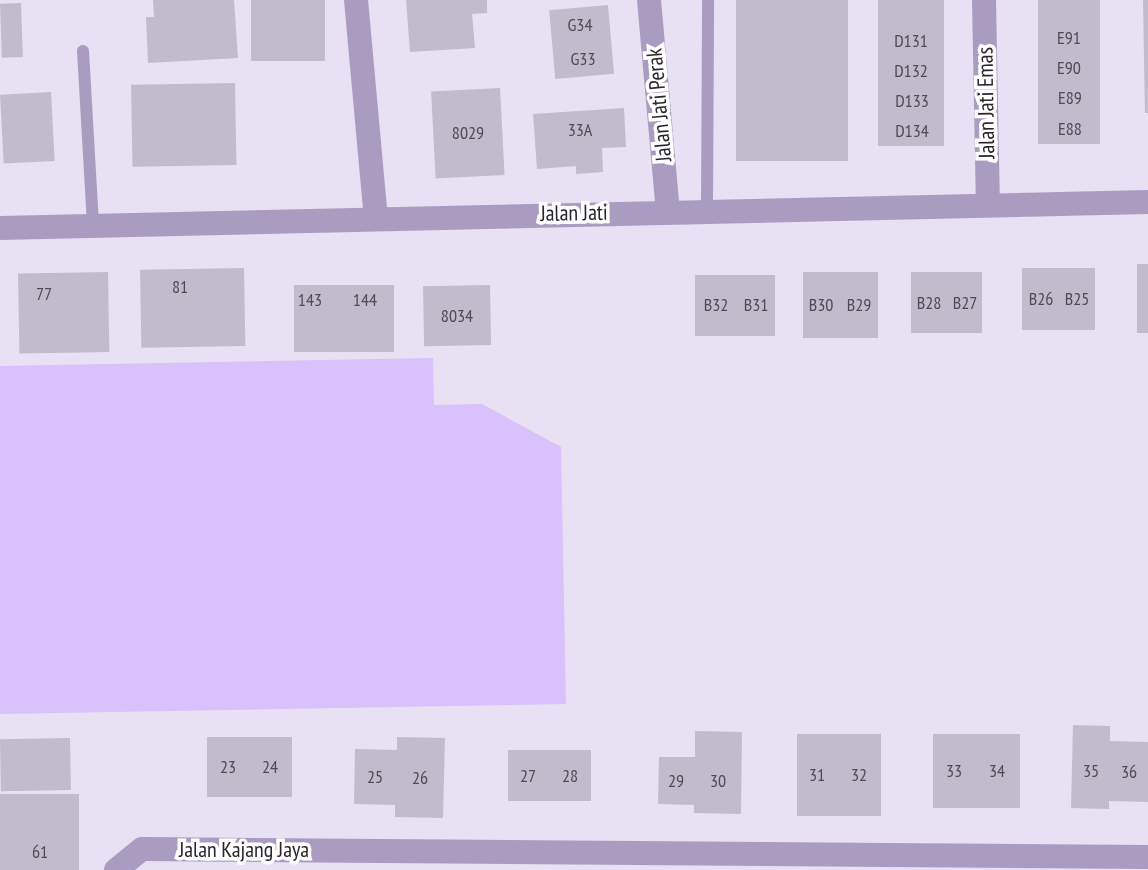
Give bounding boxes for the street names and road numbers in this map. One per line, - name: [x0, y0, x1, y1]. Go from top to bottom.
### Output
- street label: Jalan Jati Perak: [641, 47, 677, 163]
- street label: Jalan Jati Emas: [972, 47, 1000, 159]
- street label: Jalan Jati: [540, 199, 608, 227]
- street label: Jalan Kajang Jaya: [179, 837, 309, 863]

